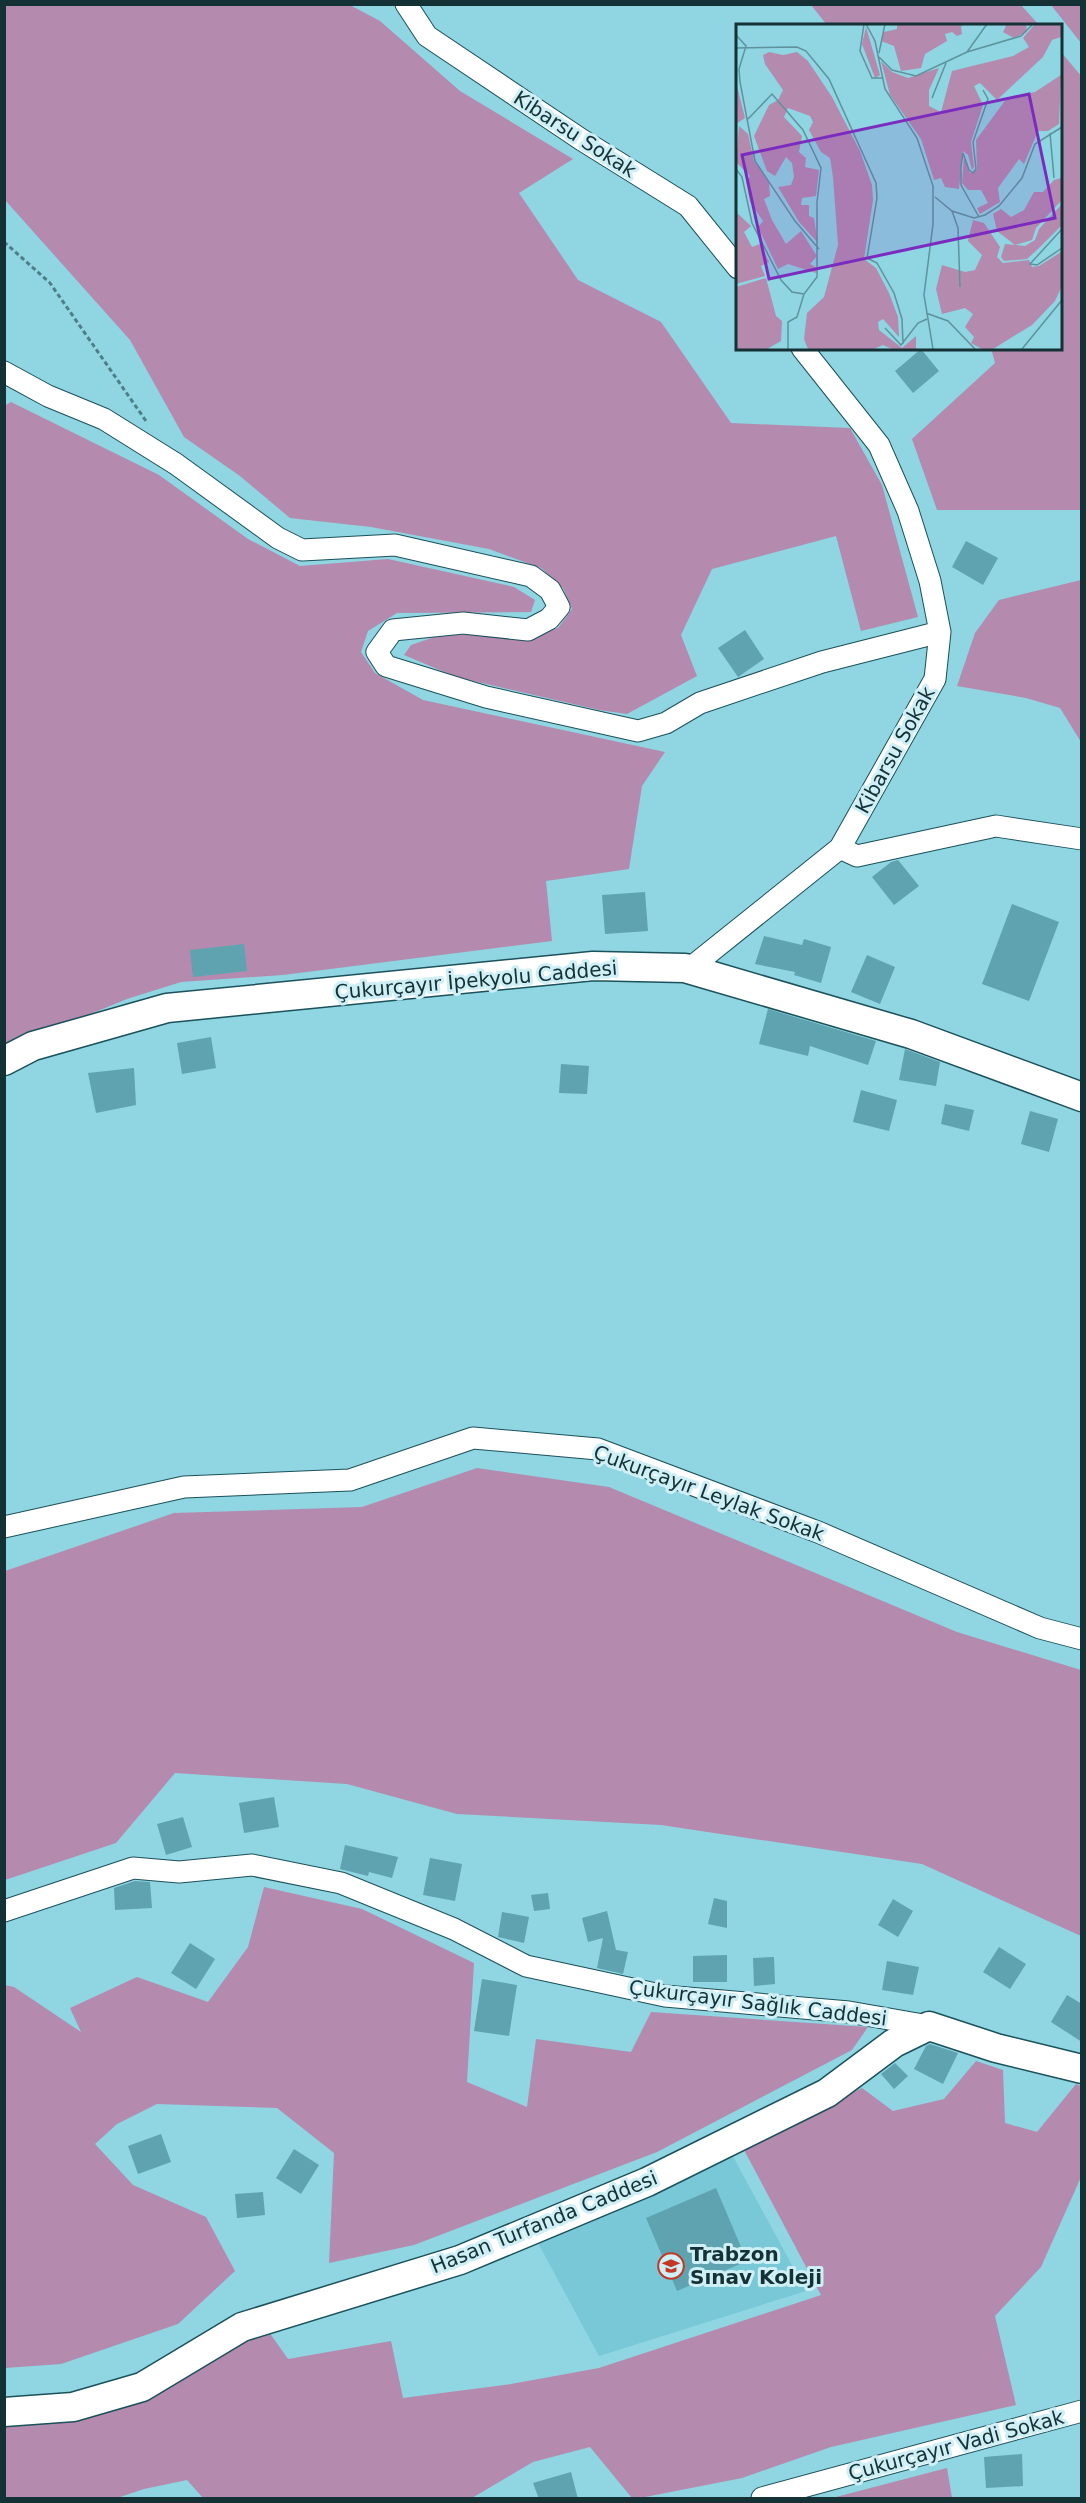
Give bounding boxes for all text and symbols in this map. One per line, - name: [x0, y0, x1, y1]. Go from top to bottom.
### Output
- inset map: [736, 24, 1062, 350]
- street label: Kibarsu Sokak: [509, 85, 641, 183]
- street label: Kibarsu Sokak: [850, 682, 940, 818]
- street label: Çukurçayır İpekyolu Caddesi: [334, 956, 618, 1004]
- street label: Çukurçayır Leylak Sokak: [590, 1440, 828, 1546]
- street label: Çukurçayır Sağlık Caddesi: [628, 1975, 888, 2031]
- street label: Hasan Turfanda Caddesi: [427, 2165, 661, 2279]
- place label: Trabzon Sınav Koleji: [690, 2242, 822, 2289]
- school or university icon: Trabzon Sınav Koleji: [656, 2251, 686, 2281]
- street label: Çukurçayır Vadi Sokak: [846, 2405, 1067, 2485]

